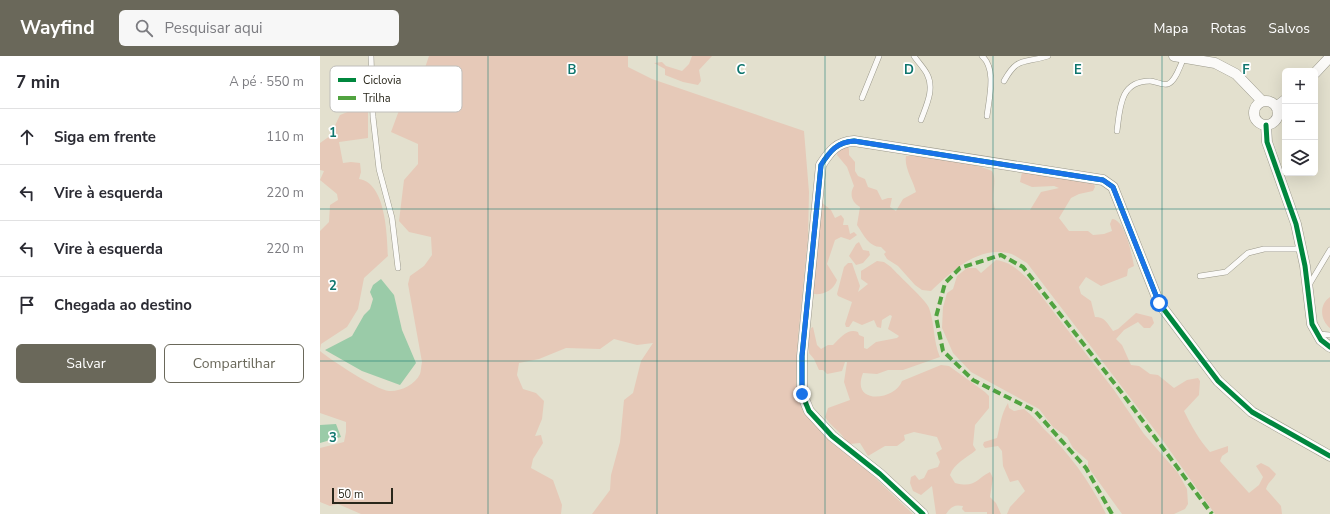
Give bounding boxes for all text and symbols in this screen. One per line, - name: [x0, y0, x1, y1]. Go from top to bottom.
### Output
- search box: [119, 10, 399, 46]
- text: Wayfind: [20, 15, 95, 41]
- icon: search: [133, 17, 155, 39]
- text: Pesquisar aqui: [165, 18, 263, 38]
- text: Mapa: [1153, 19, 1188, 38]
- text: Rotas: [1210, 19, 1246, 38]
- text: Salvos: [1268, 19, 1310, 38]
- text: B: [568, 61, 577, 79]
- text: C: [737, 61, 746, 79]
- text: D: [904, 61, 914, 79]
- text: E: [1074, 61, 1082, 79]
- text: F: [1242, 61, 1250, 79]
- legend: [330, 66, 462, 112]
- map controls: [1282, 68, 1318, 176]
- button: +: [1282, 68, 1318, 104]
- text: 7 min: [16, 71, 60, 94]
- text: A pé · 550 m: [229, 73, 304, 91]
- text: Ciclovia: [363, 73, 402, 88]
- text: Trilha: [363, 91, 391, 106]
- button: −: [1282, 104, 1318, 140]
- text: 1: [329, 124, 337, 142]
- icon: ahead: [16, 126, 38, 148]
- text: Siga em frente: [54, 127, 156, 147]
- text: 110 m: [266, 128, 304, 146]
- button: layers: [1282, 140, 1318, 176]
- icon: left: [16, 182, 38, 204]
- text: Vire à esquerda: [54, 183, 163, 203]
- text: 220 m: [266, 184, 304, 202]
- icon: left: [16, 238, 38, 260]
- text: Vire à esquerda: [54, 239, 163, 259]
- text: 220 m: [266, 240, 304, 258]
- text: 2: [329, 277, 337, 295]
- icon: arrive: [16, 294, 38, 316]
- route start: [1150, 294, 1168, 312]
- text: Chegada ao destino: [54, 295, 192, 315]
- button: Salvar: [16, 344, 156, 383]
- button: Compartilhar: [164, 344, 304, 383]
- route end: [793, 385, 811, 403]
- text: 3: [329, 429, 337, 447]
- scale bar: [332, 486, 393, 505]
- text: 50 m: [338, 487, 363, 502]

